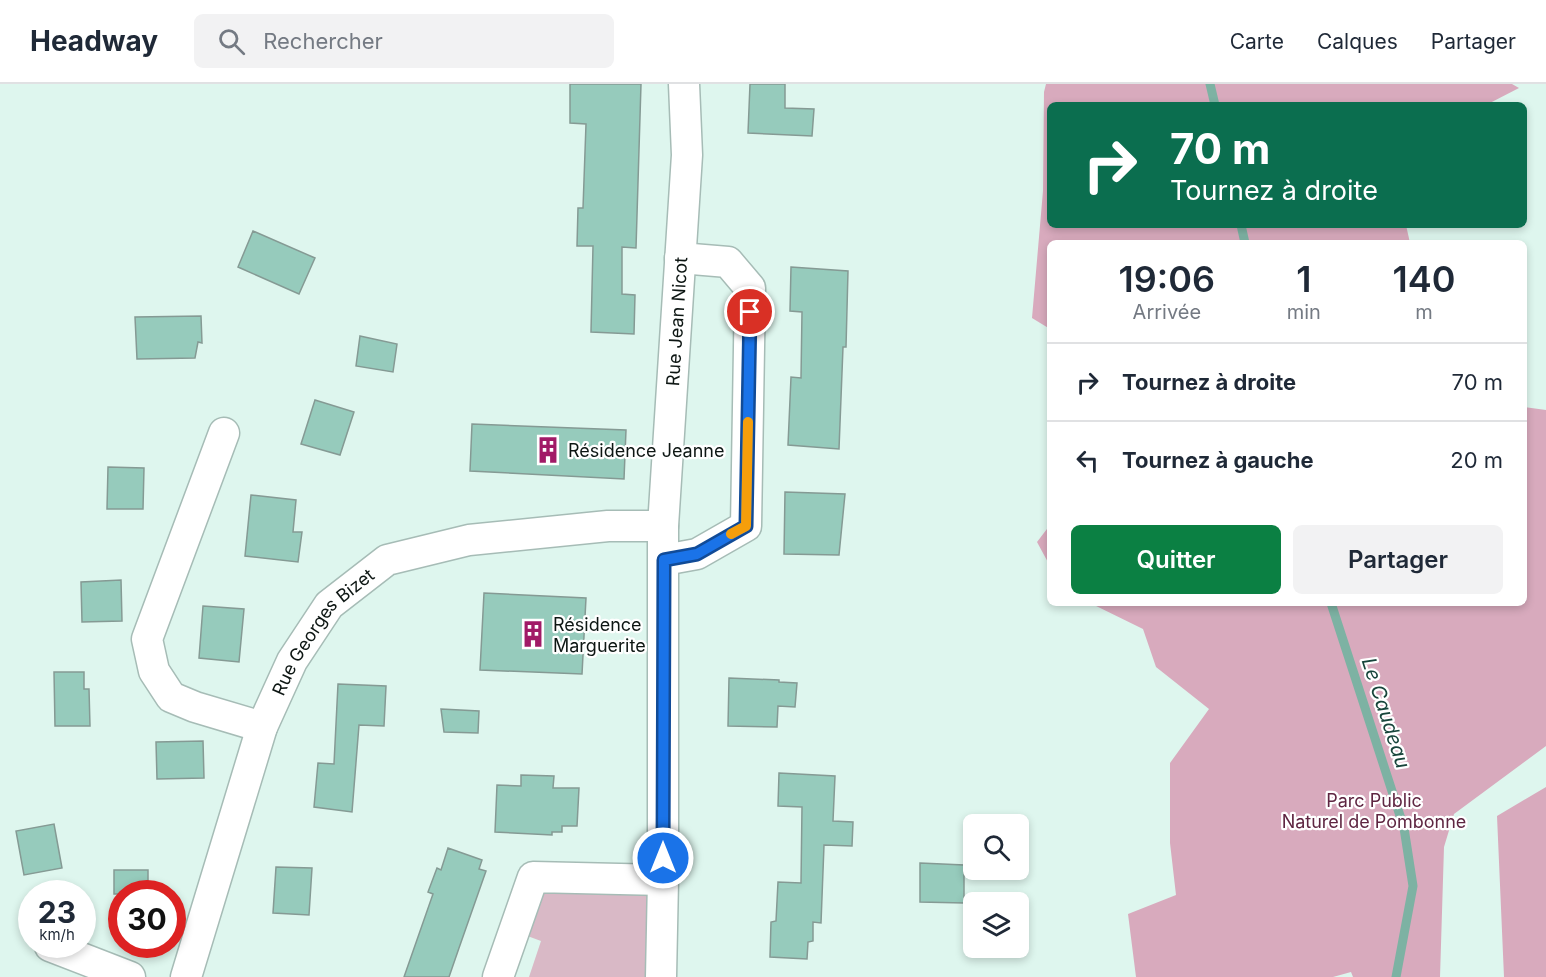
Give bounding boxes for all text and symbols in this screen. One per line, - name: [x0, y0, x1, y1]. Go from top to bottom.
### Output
- search box: [194, 14, 614, 68]
- text: Headway: [30, 24, 158, 58]
- icon: search: [215, 25, 248, 58]
- text: Rechercher: [263, 28, 383, 54]
- text: Carte: [1230, 29, 1284, 54]
- text: Calques: [1317, 29, 1398, 54]
- text: Partager: [1431, 29, 1516, 54]
- text: 70 m: [1170, 123, 1270, 174]
- icon: right: [1071, 126, 1149, 204]
- text: Tournez à droite: [1170, 174, 1378, 207]
- street label: Rue Jean Nicot: [662, 256, 691, 387]
- text: 19:06: [1119, 257, 1215, 301]
- text: 1: [1296, 257, 1311, 301]
- text: 140: [1392, 257, 1455, 301]
- pin: [724, 286, 775, 337]
- icon: arrive: [733, 295, 766, 328]
- text: Arrivée: [1133, 300, 1201, 324]
- text: min: [1287, 300, 1321, 324]
- text: m: [1415, 300, 1433, 324]
- icon: right: [1071, 366, 1104, 399]
- text: Tournez à droite: [1122, 369, 1296, 395]
- text: 70 m: [1452, 369, 1503, 395]
- building icon: Résidence Jeanne: [533, 435, 563, 465]
- place label: Résidence Jeanne: [568, 440, 724, 461]
- icon: left: [1071, 444, 1104, 477]
- text: Tournez à gauche: [1122, 447, 1314, 473]
- text: 20 m: [1450, 447, 1503, 473]
- button: Quitter: [1071, 525, 1281, 594]
- button: Partager: [1293, 525, 1503, 594]
- street label: Rue Georges Bizet: [267, 564, 378, 699]
- place label: Résidence Marguerite: [553, 614, 646, 656]
- building icon: Résidence Marguerite: [518, 619, 548, 649]
- water label: Le Caudeau: [1357, 655, 1415, 772]
- park label: Parc Public Naturel de Pombonne: [1282, 790, 1466, 832]
- map controls: [963, 814, 1029, 958]
- button: search: [963, 814, 1029, 880]
- position arrow: [631, 826, 695, 890]
- speed limit sign: 30: [108, 880, 186, 958]
- button: layers: [963, 892, 1029, 958]
- text: 23: [38, 894, 76, 930]
- text: km/h: [39, 925, 75, 944]

